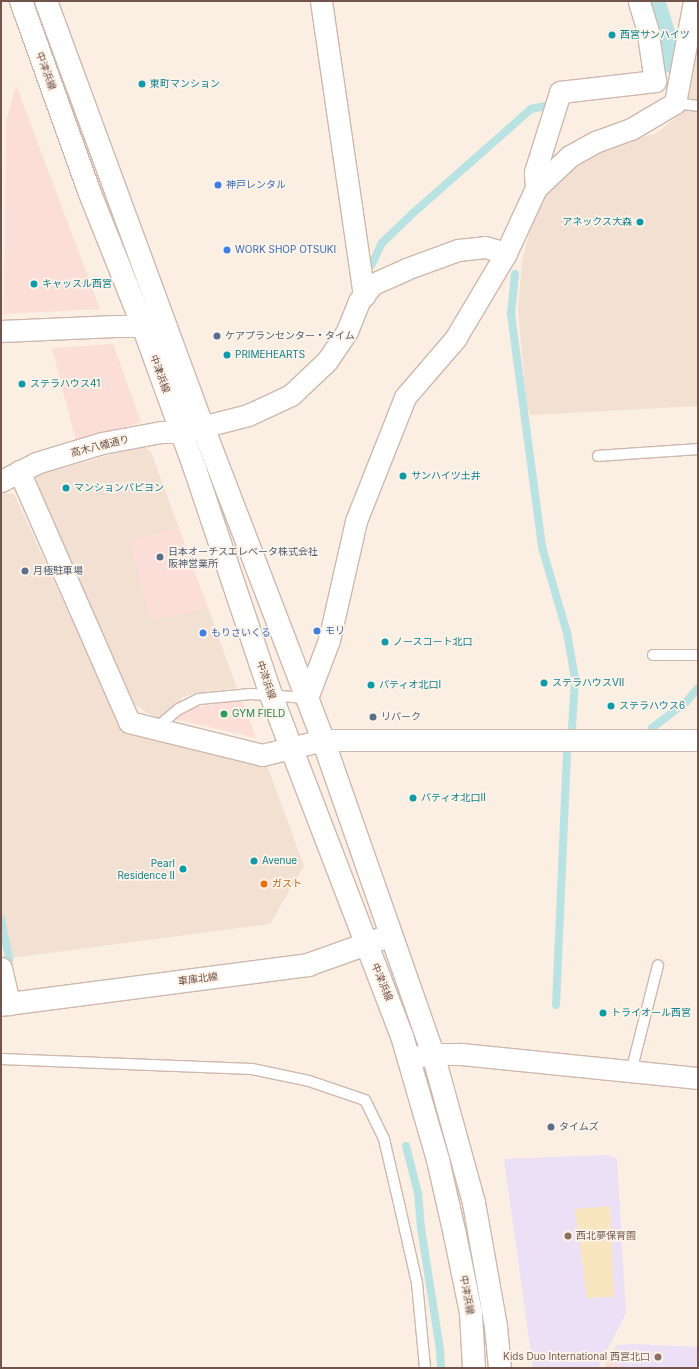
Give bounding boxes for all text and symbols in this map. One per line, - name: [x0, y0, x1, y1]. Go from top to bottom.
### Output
- place label: 西宮サンハイツ: [620, 29, 690, 41]
- marker: 西宮サンハイツ: [607, 30, 617, 40]
- street label: 中津浜線: [34, 50, 58, 92]
- place label: 東町マンション: [150, 78, 220, 90]
- marker: 東町マンション: [137, 79, 147, 89]
- place label: 神戸レンタル: [226, 179, 286, 191]
- marker: 神戸レンタル: [213, 180, 223, 190]
- place label: アネックス大森: [562, 216, 632, 228]
- marker: アネックス大森: [635, 217, 645, 227]
- place label: WORK SHOP OTSUKI: [235, 244, 336, 256]
- marker: WORK SHOP OTSUKI: [222, 245, 232, 255]
- place label: キャッスル西宮: [42, 278, 112, 290]
- marker: キャッスル西宮: [29, 279, 39, 289]
- place label: ケアプランセンター・タイム: [225, 330, 355, 342]
- marker: ケアプランセンター・タイム: [212, 331, 222, 341]
- place label: PRIMEHEARTS: [235, 349, 305, 361]
- marker: PRIMEHEARTS: [222, 350, 232, 360]
- street label: 中津浜線: [148, 353, 172, 395]
- place label: ステラハウス41: [30, 378, 100, 390]
- marker: ステラハウス41: [17, 379, 27, 389]
- street label: 高木八幡通り: [69, 433, 131, 459]
- place label: サンハイツ土井: [411, 470, 481, 482]
- marker: サンハイツ土井: [398, 471, 408, 481]
- place label: マンションパピヨン: [74, 482, 164, 494]
- marker: マンションパピヨン: [61, 483, 71, 493]
- place label: 日本オーチスエレベータ株式会社 阪神営業所: [168, 545, 318, 568]
- marker: 日本オーチスエレベータ株式会社 阪神営業所: [155, 552, 165, 562]
- place label: 月極駐車場: [33, 565, 83, 577]
- marker: 月極駐車場: [20, 566, 30, 576]
- place label: モリ: [325, 625, 345, 637]
- marker: モリ: [312, 626, 322, 636]
- place label: もりさいくる: [211, 627, 271, 639]
- marker: もりさいくる: [198, 628, 208, 638]
- place label: ノースコート北口: [393, 636, 473, 648]
- marker: ノースコート北口: [380, 637, 390, 647]
- street label: 中津浜線: [254, 659, 278, 701]
- place label: ステラハウスⅦ: [552, 677, 624, 689]
- marker: ステラハウスⅦ: [539, 678, 549, 688]
- place label: パティオ北口Ⅰ: [379, 679, 442, 691]
- marker: パティオ北口Ⅰ: [366, 680, 376, 690]
- place label: ステラハウス6: [619, 700, 685, 712]
- marker: ステラハウス6: [606, 701, 616, 711]
- place label: GYM FIELD: [232, 708, 285, 720]
- marker: GYM FIELD: [219, 709, 229, 719]
- place label: リパーク: [381, 711, 421, 723]
- marker: リパーク: [368, 712, 378, 722]
- place label: パティオ北口Ⅱ: [421, 792, 486, 804]
- marker: パティオ北口Ⅱ: [408, 793, 418, 803]
- place label: Avenue: [262, 855, 297, 867]
- marker: Avenue: [249, 856, 259, 866]
- place label: Pearl Residence Ⅱ: [118, 857, 175, 880]
- marker: Pearl Residence Ⅱ: [178, 864, 188, 874]
- place label: ガスト: [272, 878, 302, 890]
- marker: ガスト: [259, 879, 269, 889]
- street label: 中津浜線: [369, 961, 395, 1003]
- street label: 車庫北線: [177, 971, 219, 987]
- place label: トライオール西宮: [611, 1007, 691, 1019]
- marker: トライオール西宮: [598, 1008, 608, 1018]
- place label: タイムズ: [559, 1121, 599, 1133]
- marker: タイムズ: [546, 1122, 556, 1132]
- place label: 西北夢保育園: [576, 1230, 636, 1242]
- marker: 西北夢保育園: [563, 1231, 573, 1241]
- street label: 中津浜線: [458, 1274, 476, 1316]
- place label: Kids Duo International 西宮北口: [503, 1351, 650, 1363]
- marker: Kids Duo International 西宮北口: [653, 1352, 663, 1362]

